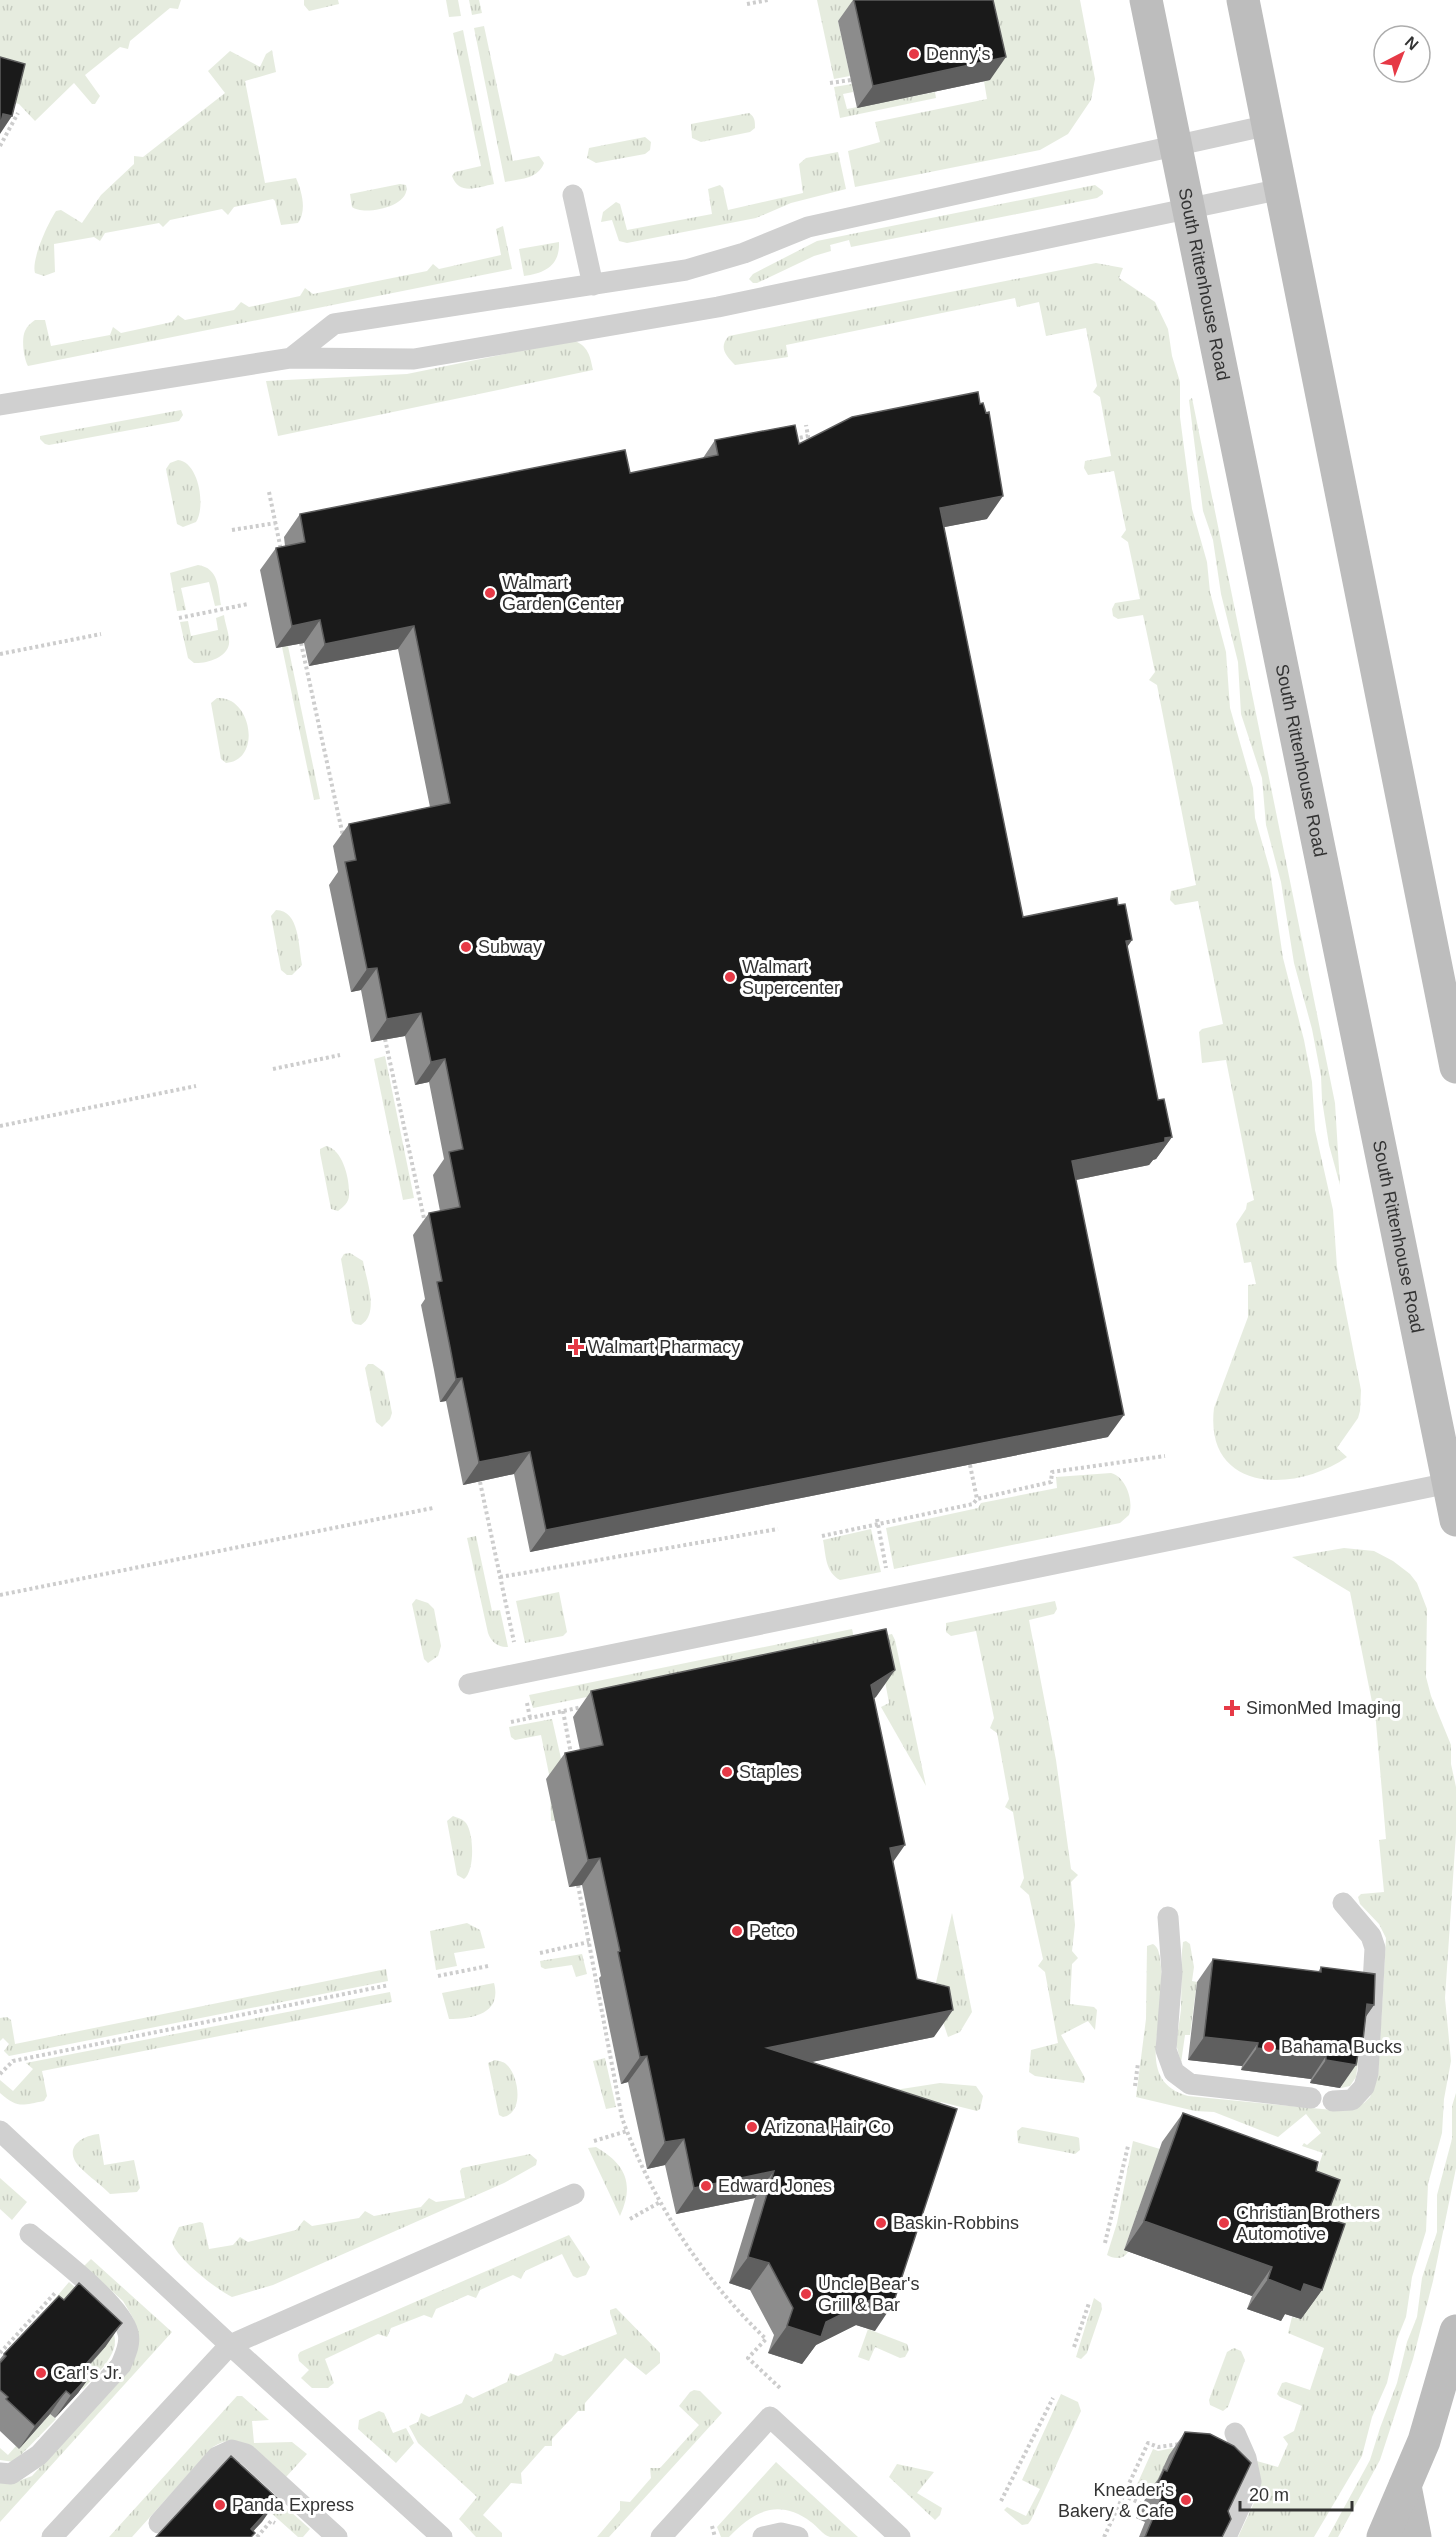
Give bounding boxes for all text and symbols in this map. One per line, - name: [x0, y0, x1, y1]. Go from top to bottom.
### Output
- north arrow: [1372, 24, 1432, 84]
- text: N: [1402, 33, 1422, 53]
- place label: Denny's: [926, 44, 990, 64]
- marker: Denny's: [907, 47, 921, 61]
- street label: South Rittenhouse Road: [1175, 186, 1233, 382]
- place label: Walmart Garden Center: [502, 573, 621, 614]
- marker: Walmart Garden Center: [483, 586, 497, 600]
- street label: South Rittenhouse Road: [1272, 662, 1330, 859]
- place label: Subway: [478, 937, 542, 957]
- marker: Subway: [459, 940, 473, 954]
- place label: Walmart Supercenter: [742, 957, 840, 998]
- marker: Walmart Supercenter: [723, 970, 737, 984]
- street label: South Rittenhouse Road: [1369, 1138, 1428, 1335]
- place label: Walmart Pharmacy: [588, 1337, 740, 1357]
- marker: Walmart Pharmacy: [569, 1340, 583, 1354]
- place label: SimonMed Imaging: [1246, 1698, 1401, 1718]
- marker: SimonMed Imaging: [1223, 1699, 1241, 1717]
- place label: Staples: [739, 1762, 799, 1782]
- marker: Staples: [720, 1765, 734, 1779]
- place label: Petco: [749, 1921, 795, 1941]
- marker: Petco: [730, 1924, 744, 1938]
- place label: Bahama Bucks: [1281, 2037, 1402, 2057]
- marker: Bahama Bucks: [1262, 2040, 1276, 2054]
- place label: Arizona Hair Co: [764, 2117, 891, 2137]
- marker: Arizona Hair Co: [745, 2120, 759, 2134]
- place label: Edward Jones: [718, 2176, 832, 2196]
- marker: Edward Jones: [699, 2179, 713, 2193]
- place label: Christian Brothers Automotive: [1236, 2203, 1380, 2244]
- place label: Baskin-Robbins: [893, 2213, 1019, 2233]
- marker: Baskin-Robbins: [874, 2216, 888, 2230]
- marker: Christian Brothers Automotive: [1217, 2216, 1231, 2230]
- place label: Uncle Bear's Grill & Bar: [818, 2274, 919, 2315]
- marker: Uncle Bear's Grill & Bar: [799, 2287, 813, 2301]
- place label: Carl's Jr.: [53, 2363, 122, 2383]
- marker: Carl's Jr.: [34, 2366, 48, 2380]
- scale bar: [1240, 2474, 1352, 2512]
- place label: Kneader's Bakery & Cafe: [1058, 2480, 1174, 2521]
- text: 20 m: [1249, 2485, 1289, 2505]
- marker: Kneader's Bakery & Cafe: [1179, 2493, 1193, 2507]
- place label: Panda Express: [232, 2495, 354, 2515]
- marker: Panda Express: [213, 2498, 227, 2512]

